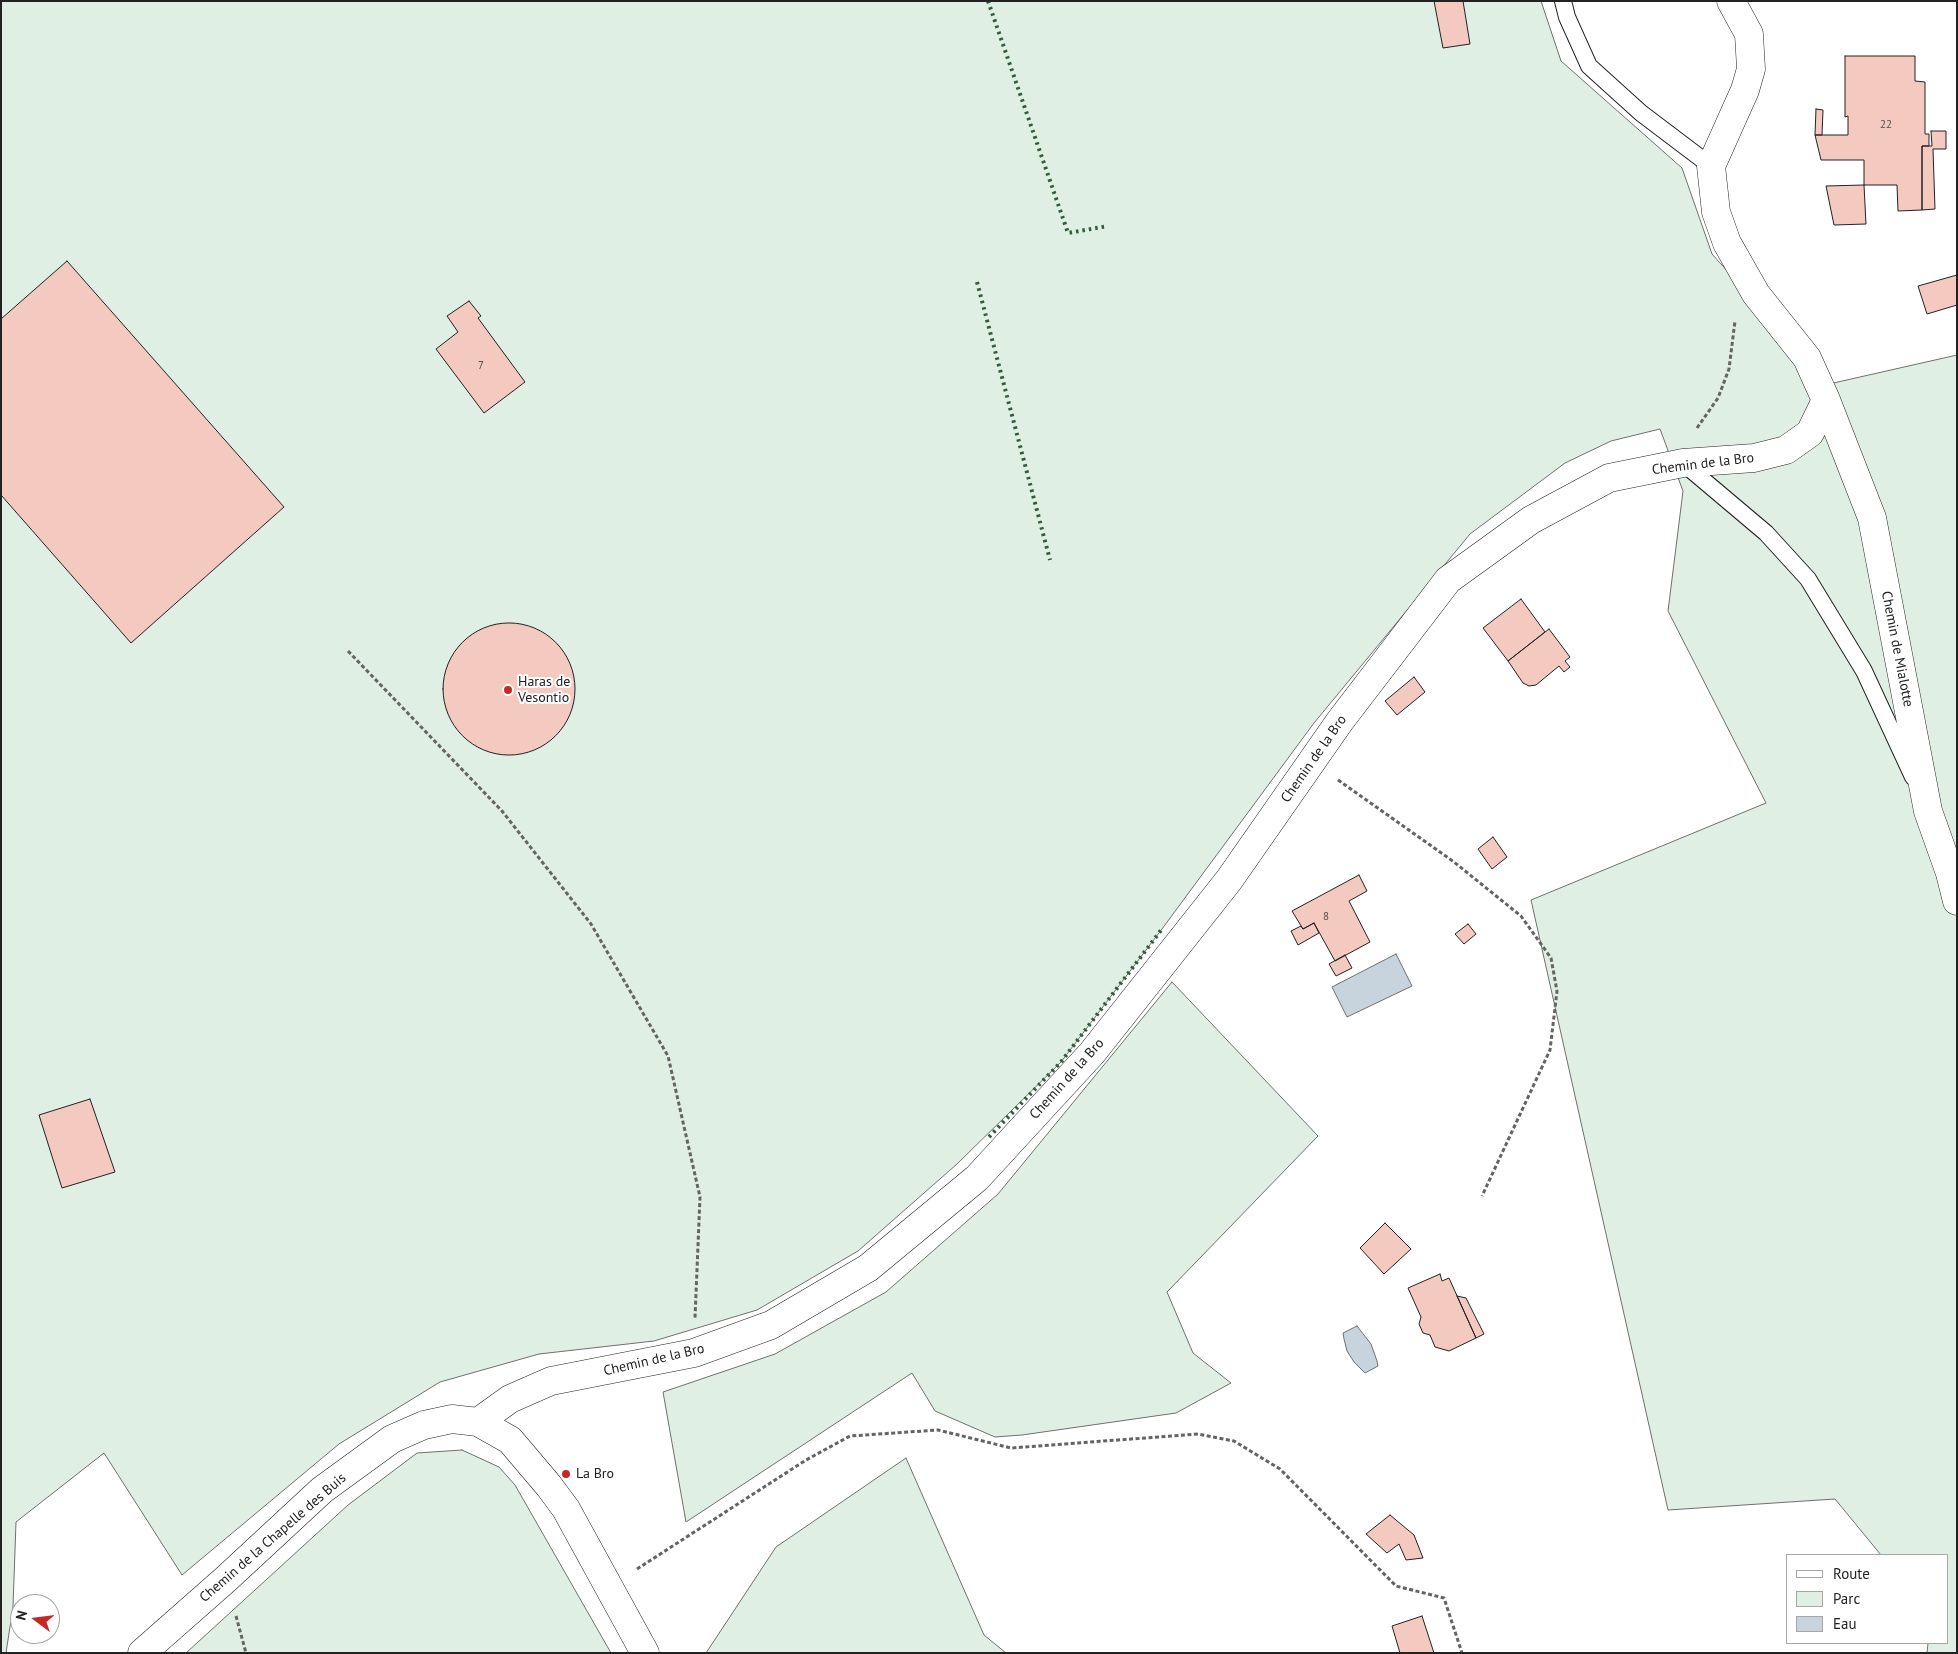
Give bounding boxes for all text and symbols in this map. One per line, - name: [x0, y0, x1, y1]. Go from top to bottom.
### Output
- house number: 22: [1880, 118, 1892, 132]
- house number: 7: [478, 359, 484, 373]
- street label: Chemin de la Bro: [1651, 449, 1755, 479]
- street label: Chemin de Mialotte: [1878, 590, 1916, 708]
- place label: Haras de Vesontio: [518, 674, 570, 706]
- marker: Haras de Vesontio: [502, 684, 514, 696]
- street label: Chemin de la Bro: [1278, 712, 1350, 806]
- house number: 8: [1323, 910, 1329, 924]
- street label: Chemin de la Bro: [1026, 1035, 1108, 1123]
- street label: Chemin de la Bro: [602, 1340, 706, 1380]
- place label: La Bro: [576, 1466, 614, 1482]
- marker: La Bro: [560, 1468, 572, 1480]
- street label: Chemin de la Chapelle des Buis: [196, 1470, 350, 1606]
- legend: [1786, 1554, 1948, 1644]
- text: Route: [1833, 1564, 1870, 1583]
- text: Parc: [1833, 1589, 1860, 1608]
- north arrow: [10, 1594, 60, 1644]
- text: N: [12, 1609, 31, 1622]
- text: Eau: [1833, 1614, 1857, 1633]

